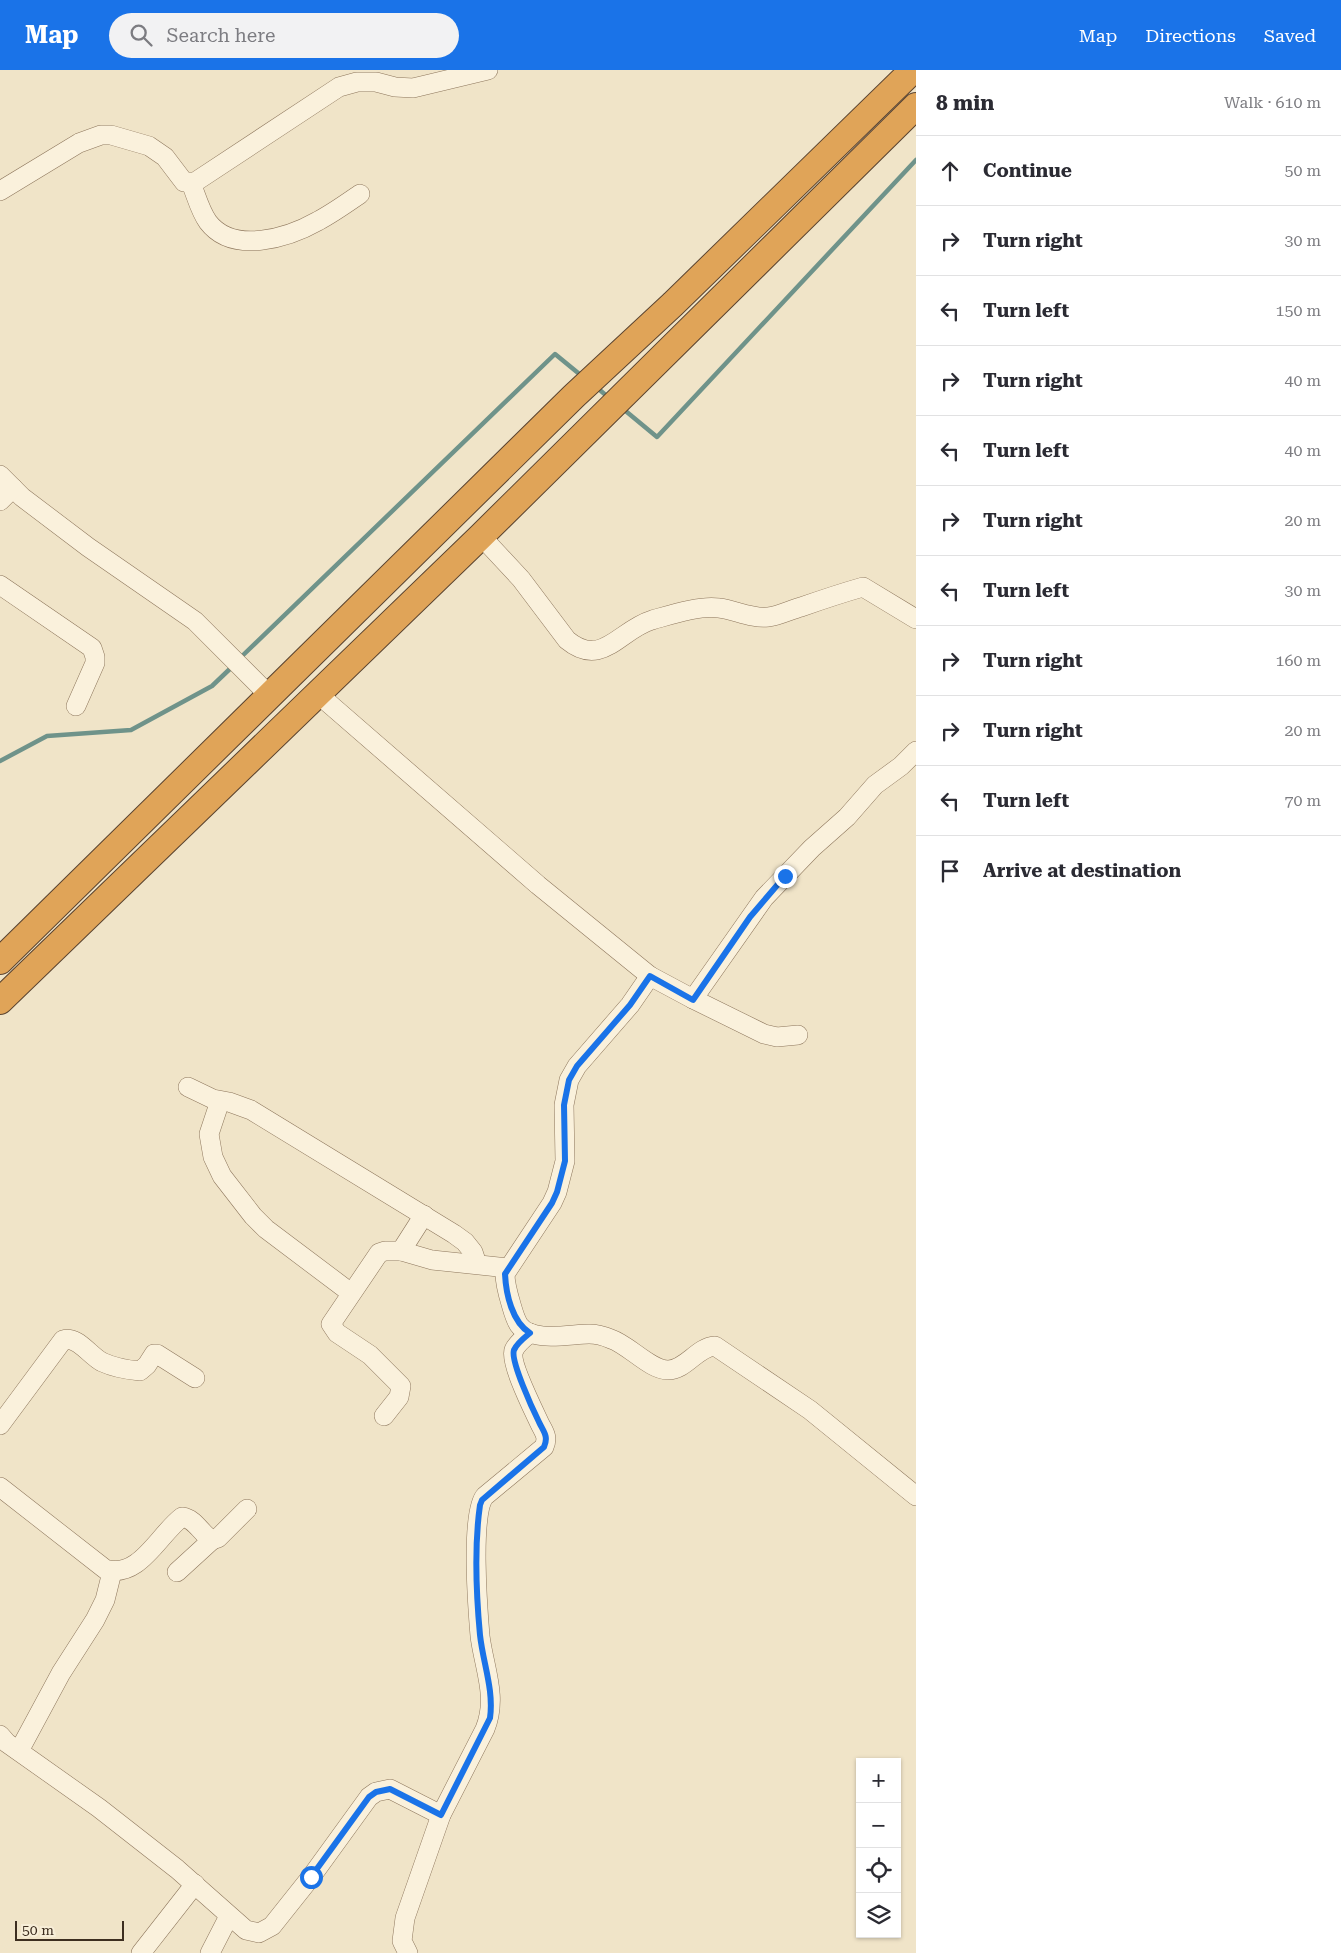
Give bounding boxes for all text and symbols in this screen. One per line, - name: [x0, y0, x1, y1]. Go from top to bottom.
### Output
- search box: [109, 13, 459, 58]
- text: Map: [25, 21, 79, 49]
- icon: search: [127, 21, 155, 49]
- text: Search here: [167, 24, 275, 47]
- text: Map: [1079, 25, 1117, 46]
- text: Directions: [1145, 25, 1236, 46]
- text: Saved: [1264, 25, 1316, 46]
- text: 8 min: [936, 91, 994, 115]
- text: Walk · 610 m: [1224, 93, 1321, 112]
- icon: ahead: [936, 157, 964, 185]
- text: Continue: [983, 159, 1072, 182]
- text: 50 m: [1284, 161, 1321, 180]
- icon: right: [936, 227, 964, 255]
- text: Turn right: [983, 229, 1083, 252]
- text: 30 m: [1284, 231, 1321, 250]
- icon: left: [936, 297, 964, 325]
- text: Turn left: [983, 299, 1069, 322]
- text: 150 m: [1275, 301, 1321, 320]
- icon: right: [936, 367, 964, 395]
- text: Turn right: [983, 369, 1083, 392]
- text: 40 m: [1284, 371, 1321, 390]
- icon: left: [936, 437, 964, 465]
- text: Turn left: [983, 439, 1069, 462]
- text: 40 m: [1284, 441, 1321, 460]
- icon: right: [936, 507, 964, 535]
- text: Turn right: [983, 509, 1083, 532]
- text: 20 m: [1284, 511, 1321, 530]
- icon: left: [936, 577, 964, 605]
- text: Turn left: [983, 579, 1069, 602]
- text: 30 m: [1284, 581, 1321, 600]
- icon: right: [936, 647, 964, 675]
- text: Turn right: [983, 649, 1083, 672]
- text: 160 m: [1275, 651, 1321, 670]
- icon: right: [936, 717, 964, 745]
- text: Turn right: [983, 719, 1083, 742]
- text: 20 m: [1284, 721, 1321, 740]
- icon: left: [936, 787, 964, 815]
- text: Turn left: [983, 789, 1069, 812]
- text: 70 m: [1284, 791, 1321, 810]
- icon: arrive: [936, 857, 964, 885]
- text: Arrive at destination: [983, 859, 1181, 882]
- route end: [774, 865, 797, 888]
- map controls: [856, 1758, 901, 1938]
- button: +: [856, 1758, 901, 1803]
- button: −: [856, 1803, 901, 1848]
- button: locate: [856, 1848, 901, 1893]
- route start: [300, 1866, 323, 1889]
- button: layers: [856, 1893, 901, 1938]
- scale bar: [15, 1918, 124, 1941]
- text: 50 m: [22, 1922, 54, 1938]

